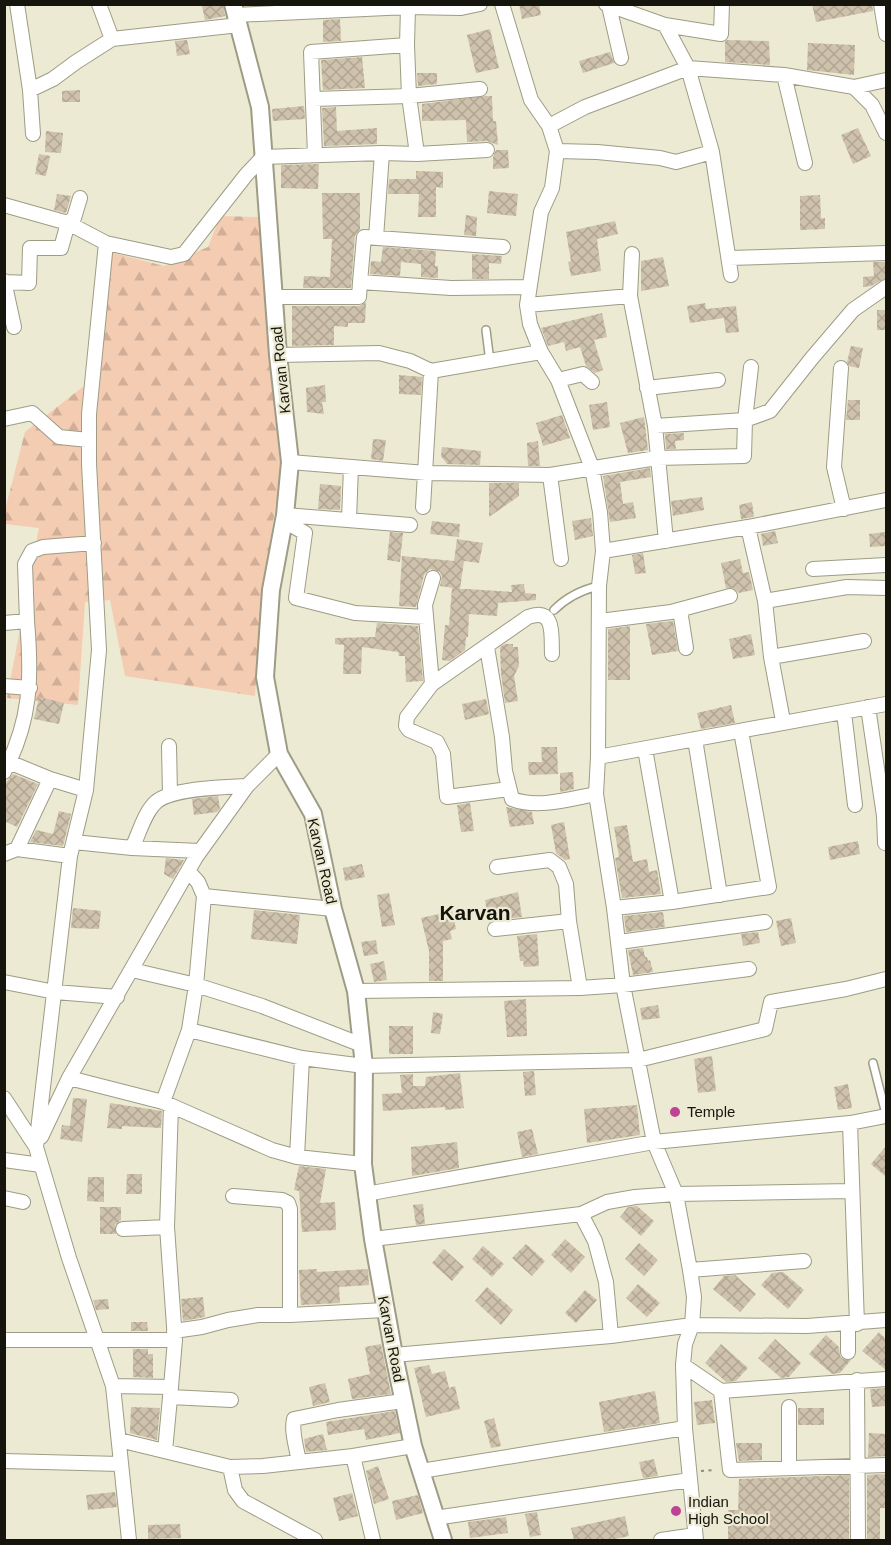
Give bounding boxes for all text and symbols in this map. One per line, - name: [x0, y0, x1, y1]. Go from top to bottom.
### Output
- street label: Karvan Road: [267, 326, 294, 414]
- street label: Karvan Road: [304, 816, 341, 905]
- district label: Karvan: [439, 901, 511, 924]
- place label: Temple: [687, 1103, 735, 1120]
- marker: Temple: [668, 1105, 682, 1119]
- street label: Karvan Road: [375, 1294, 408, 1384]
- place label: Indian High School: [688, 1493, 769, 1527]
- marker: Indian High School: [669, 1504, 683, 1518]

